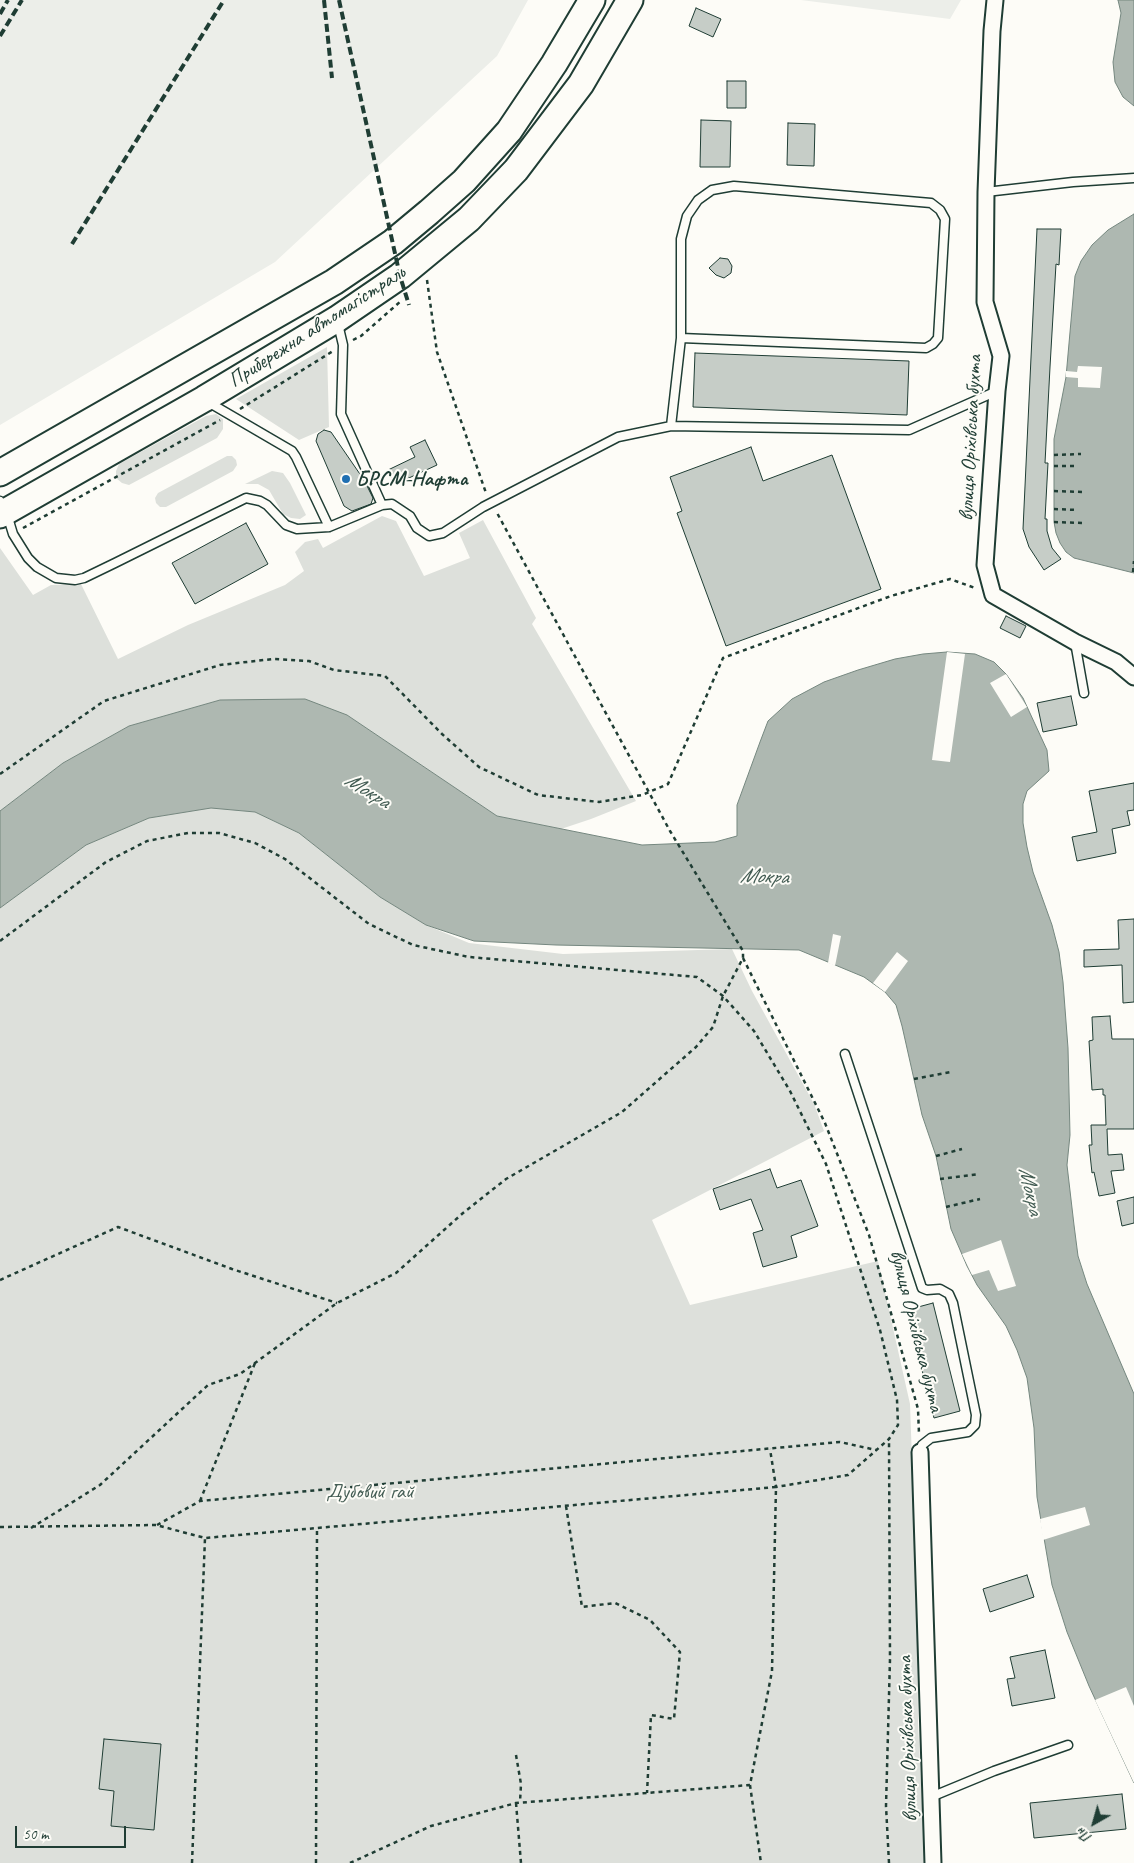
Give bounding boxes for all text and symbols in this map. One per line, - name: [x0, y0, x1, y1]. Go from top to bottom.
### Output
- street label: Прибережна автомагістраль: [224, 260, 410, 394]
- street label: вулиця Оріхівська бухта: [954, 354, 988, 522]
- place label: БРСМ-Нафта: [356, 466, 468, 492]
- marker: БРСМ-Нафта: [340, 473, 352, 485]
- water label: Мокра: [340, 767, 394, 815]
- water label: Мокра: [739, 863, 789, 891]
- water label: Мокра: [1012, 1165, 1048, 1217]
- street label: вулиця Оріхівська бухта: [884, 1247, 948, 1415]
- park label: Дубовий гай: [326, 1479, 414, 1505]
- street label: вулиця Оріхівська бухта: [893, 1656, 923, 1822]
- north arrow: [1069, 1798, 1119, 1848]
- scale bar: [18, 1816, 129, 1848]
- text: Пн: [1073, 1824, 1095, 1846]
- text: 50 m: [23, 1825, 49, 1844]

